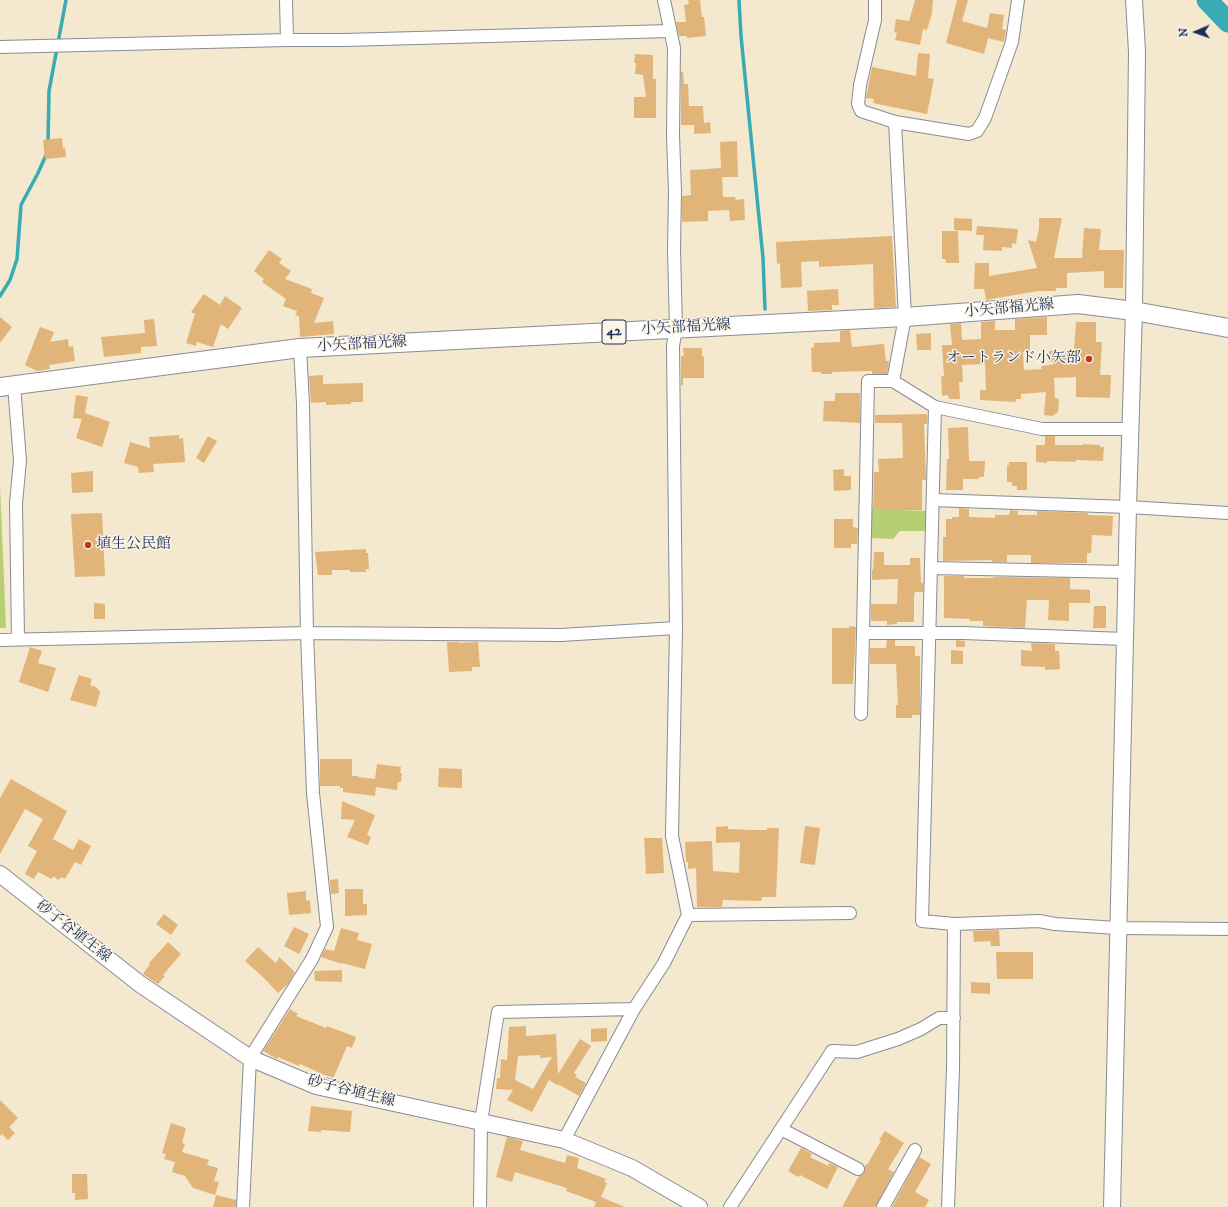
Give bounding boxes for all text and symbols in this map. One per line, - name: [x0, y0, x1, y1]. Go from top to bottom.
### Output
- north arrow: [1176, 12, 1216, 52]
- text: N: [1177, 28, 1191, 37]
- street label: 小矢部福光線: [963, 296, 1055, 322]
- street label: 小矢部福光線: [641, 317, 731, 339]
- road number: 42: [602, 320, 626, 344]
- street label: 小矢部福光線: [317, 334, 407, 356]
- place label: オートランド小矢部: [946, 350, 1081, 368]
- marker: オートランド小矢部: [1084, 354, 1094, 364]
- place label: 埴生公民館: [96, 536, 171, 554]
- marker: 埴生公民館: [83, 540, 93, 550]
- street label: 砂子谷埴生線: [32, 897, 114, 967]
- street label: 砂子谷埴生線: [305, 1072, 397, 1112]

